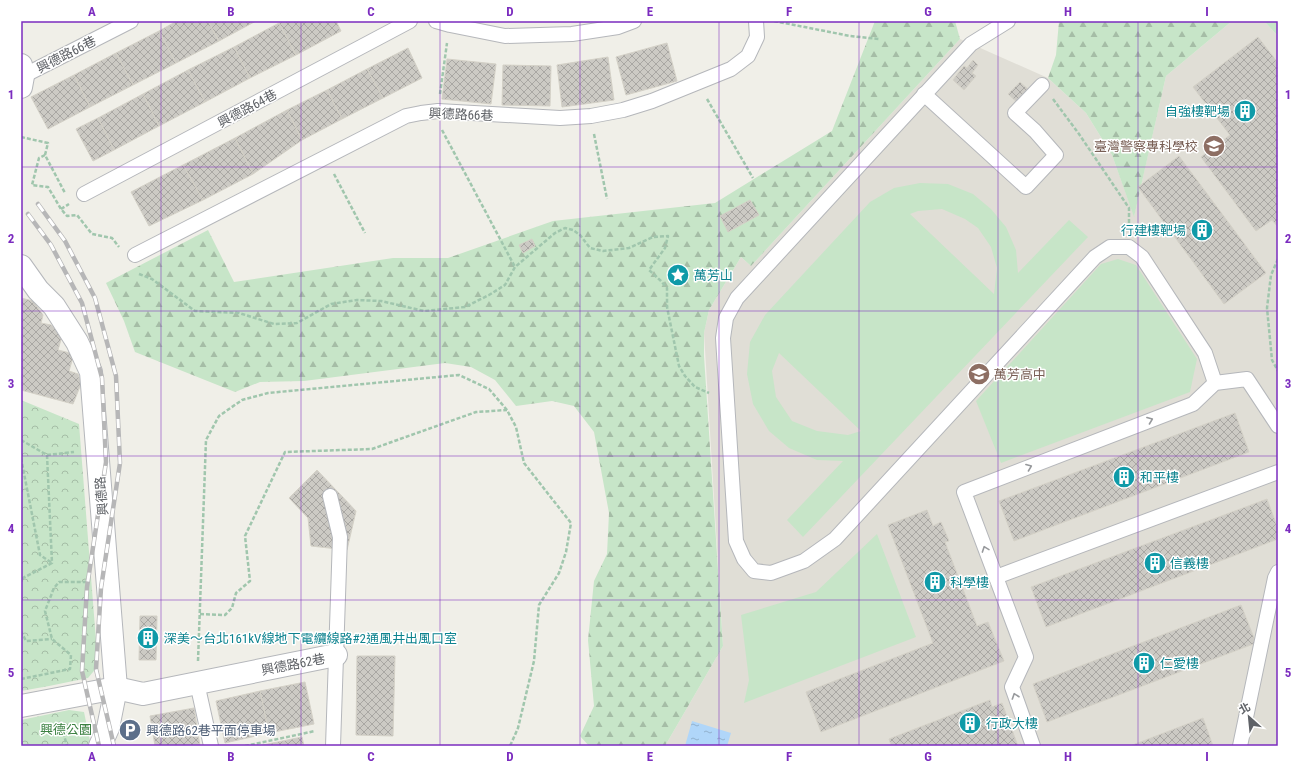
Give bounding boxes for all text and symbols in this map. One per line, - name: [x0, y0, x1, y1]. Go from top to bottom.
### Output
- text: A: [88, 4, 96, 19]
- text: B: [227, 4, 235, 19]
- text: C: [367, 4, 375, 19]
- text: D: [506, 4, 514, 19]
- text: E: [647, 4, 654, 19]
- text: F: [786, 4, 792, 19]
- text: G: [924, 4, 932, 19]
- text: H: [1064, 4, 1072, 19]
- text: I: [1205, 4, 1209, 19]
- street label: 興德路66巷: [34, 33, 99, 76]
- text: 1: [8, 87, 14, 102]
- street label: 興德路64巷: [215, 87, 279, 130]
- text: 1: [1285, 87, 1291, 102]
- building icon: 自強樓靶場: [1232, 98, 1258, 124]
- place label: 自強樓靶場: [1165, 104, 1230, 119]
- street label: 興德路66巷: [428, 106, 494, 123]
- school or university icon: 臺灣警察專科學校: [1201, 133, 1227, 159]
- place label: 臺灣警察專科學校: [1094, 139, 1198, 154]
- building icon: 行建樓靶場: [1189, 217, 1215, 243]
- place label: 行建樓靶場: [1121, 223, 1186, 238]
- text: 2: [8, 231, 15, 246]
- text: 2: [1285, 231, 1292, 246]
- place icon: 萬芳山: [665, 262, 691, 288]
- place label: 萬芳山: [694, 268, 733, 283]
- school or university icon: 萬芳高中: [966, 361, 992, 387]
- place label: 萬芳高中: [994, 367, 1046, 382]
- text: 3: [8, 376, 14, 391]
- text: 3: [1285, 376, 1291, 391]
- one-way arrow: [1146, 417, 1153, 425]
- one-way arrow: [1025, 464, 1032, 472]
- building icon: 和平樓: [1111, 464, 1137, 490]
- place label: 和平樓: [1140, 470, 1179, 485]
- street label: 興德路: [92, 476, 111, 516]
- text: 4: [8, 521, 15, 536]
- text: 4: [1285, 521, 1292, 536]
- one-way arrow: [982, 545, 990, 552]
- building icon: 信義樓: [1142, 550, 1168, 576]
- place label: 信義樓: [1170, 556, 1209, 571]
- building icon: 科學樓: [922, 569, 948, 595]
- place label: 科學樓: [950, 575, 989, 590]
- building icon: 深美～台北161kV線地下電纜線路#2通風井出風口室: [135, 625, 161, 651]
- place label: 深美～台北161kV線地下電纜線路#2通風井出風口室: [164, 631, 457, 646]
- building icon: 仁愛樓: [1131, 650, 1157, 676]
- street label: 興德路62巷: [260, 651, 326, 678]
- place label: 仁愛樓: [1160, 656, 1199, 671]
- text: 5: [8, 665, 15, 680]
- text: 5: [1285, 665, 1292, 680]
- one-way arrow: [1012, 693, 1020, 700]
- north arrow: [1229, 697, 1269, 737]
- text: 北: [1237, 700, 1253, 717]
- building icon: 行政大樓: [957, 710, 983, 736]
- place label: 行政大樓: [986, 716, 1038, 731]
- parking icon: 興德路62巷平面停車場: [117, 717, 143, 743]
- park label: 興德公園: [40, 722, 92, 737]
- place label: 興德路62巷平面停車場: [146, 723, 276, 738]
- text: A: [88, 749, 96, 764]
- text: B: [227, 749, 235, 764]
- text: C: [367, 749, 375, 764]
- text: D: [506, 749, 514, 764]
- text: E: [647, 749, 654, 764]
- text: F: [786, 749, 792, 764]
- text: G: [924, 749, 932, 764]
- text: H: [1064, 749, 1072, 764]
- text: I: [1205, 749, 1209, 764]

